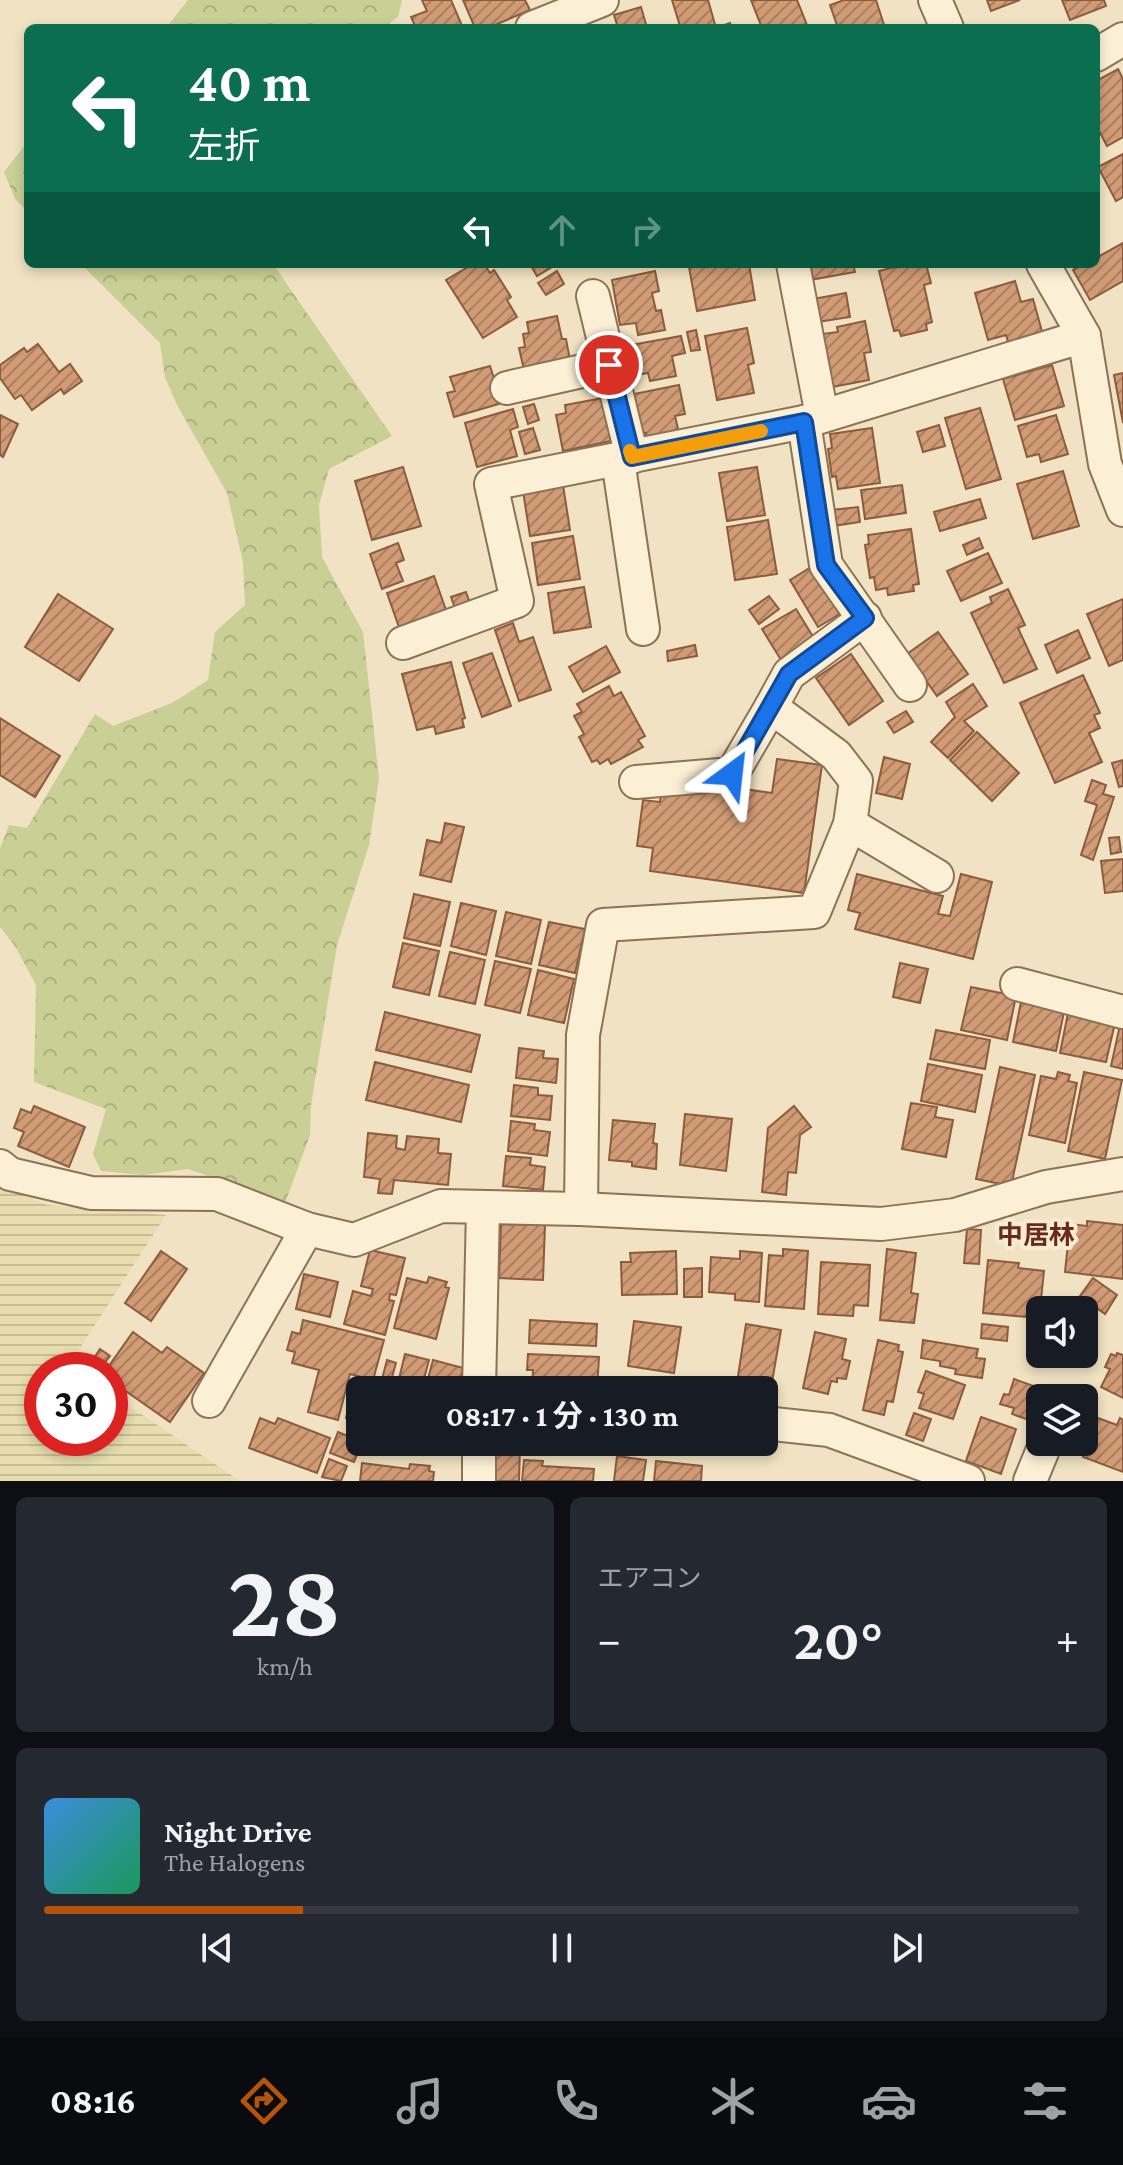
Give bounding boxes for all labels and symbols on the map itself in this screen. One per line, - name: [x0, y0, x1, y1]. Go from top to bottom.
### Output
- pin: [575, 331, 643, 399]
- position arrow: [690, 732, 774, 816]
- district label: 中居林: [997, 1221, 1075, 1250]
- speed limit sign: 30: [24, 1352, 128, 1456]

